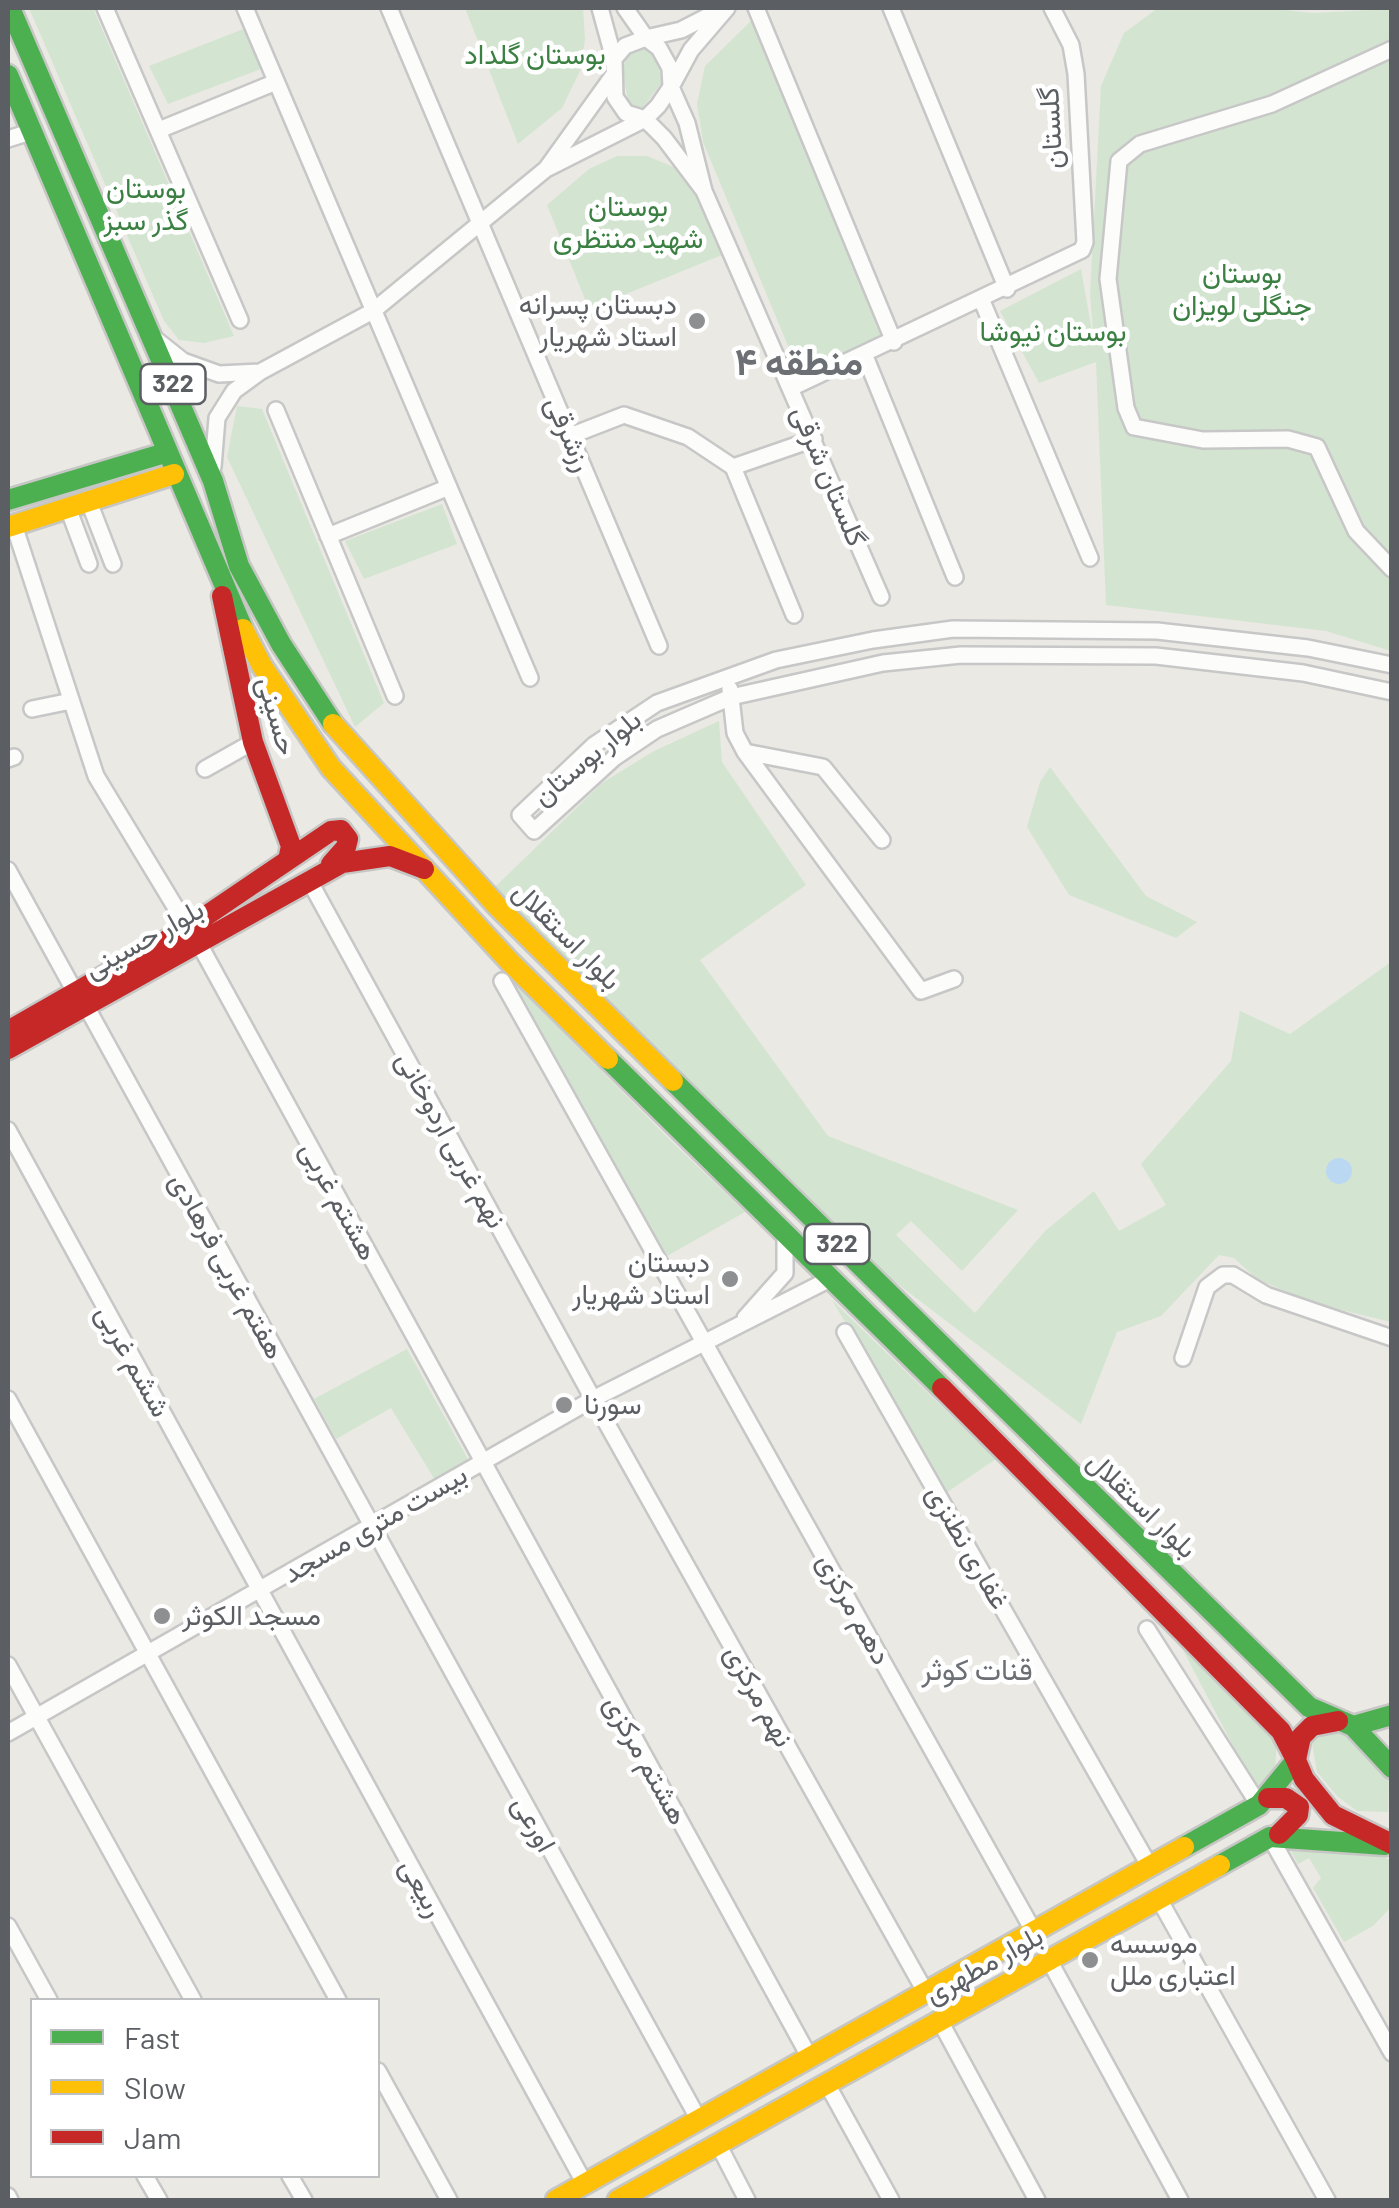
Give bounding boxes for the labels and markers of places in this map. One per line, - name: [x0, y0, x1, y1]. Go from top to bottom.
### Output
- place label: دبستان پسرانه استاد شهريار: [519, 288, 677, 354]
- marker: دبستان پسرانه استاد شهريار: [686, 310, 708, 332]
- place label: دبستان استاد شهریار: [572, 1246, 710, 1312]
- marker: دبستان استاد شهریار: [719, 1268, 741, 1290]
- place label: سورنا: [584, 1388, 642, 1422]
- marker: سورنا: [553, 1394, 575, 1416]
- place label: مسجد الکوثر: [182, 1599, 321, 1633]
- marker: مسجد الکوثر: [151, 1605, 173, 1627]
- place label: موسسه اعتباری ملل: [1110, 1927, 1236, 1993]
- marker: موسسه اعتباری ملل: [1079, 1949, 1101, 1971]

